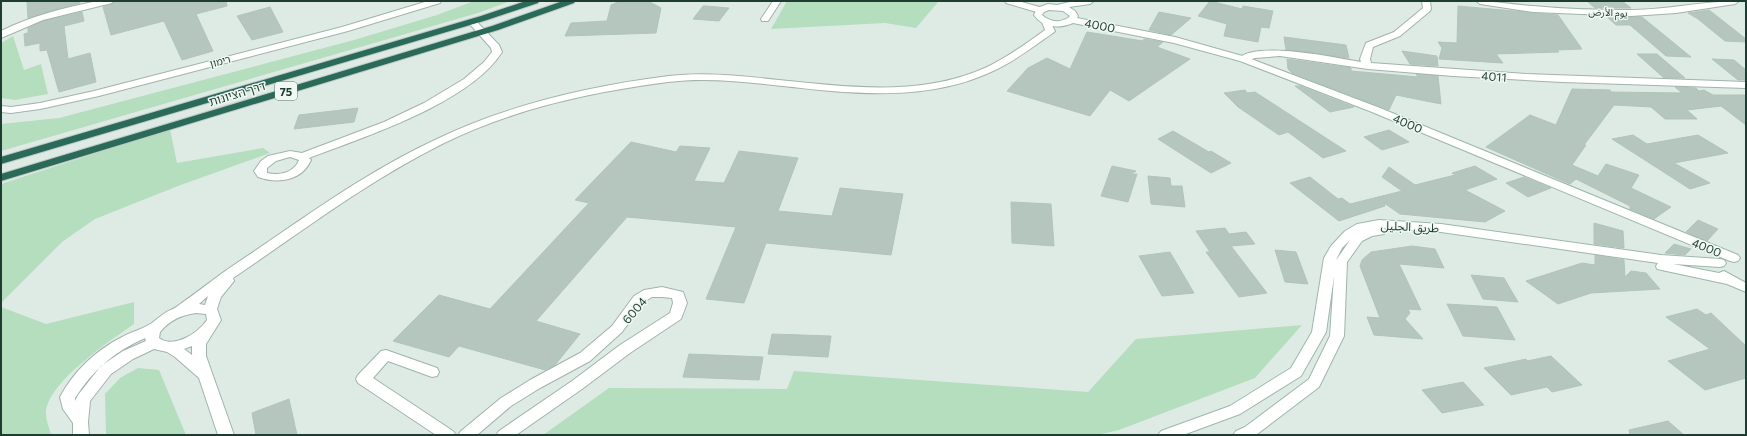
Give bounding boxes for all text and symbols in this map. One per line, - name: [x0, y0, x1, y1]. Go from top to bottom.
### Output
- street label: يوم الأرض: [1588, 5, 1628, 22]
- street label: 4000: [1084, 15, 1117, 35]
- street label: רימון: [208, 53, 232, 69]
- street label: 4011: [1481, 68, 1507, 84]
- street label: דרך הציונות: [207, 78, 267, 108]
- road number: 75: [275, 82, 297, 100]
- street label: 4000: [1391, 111, 1425, 136]
- street label: طريق الجليل: [1380, 217, 1440, 237]
- street label: 4000: [1690, 235, 1724, 259]
- street label: 6004: [619, 294, 649, 326]

